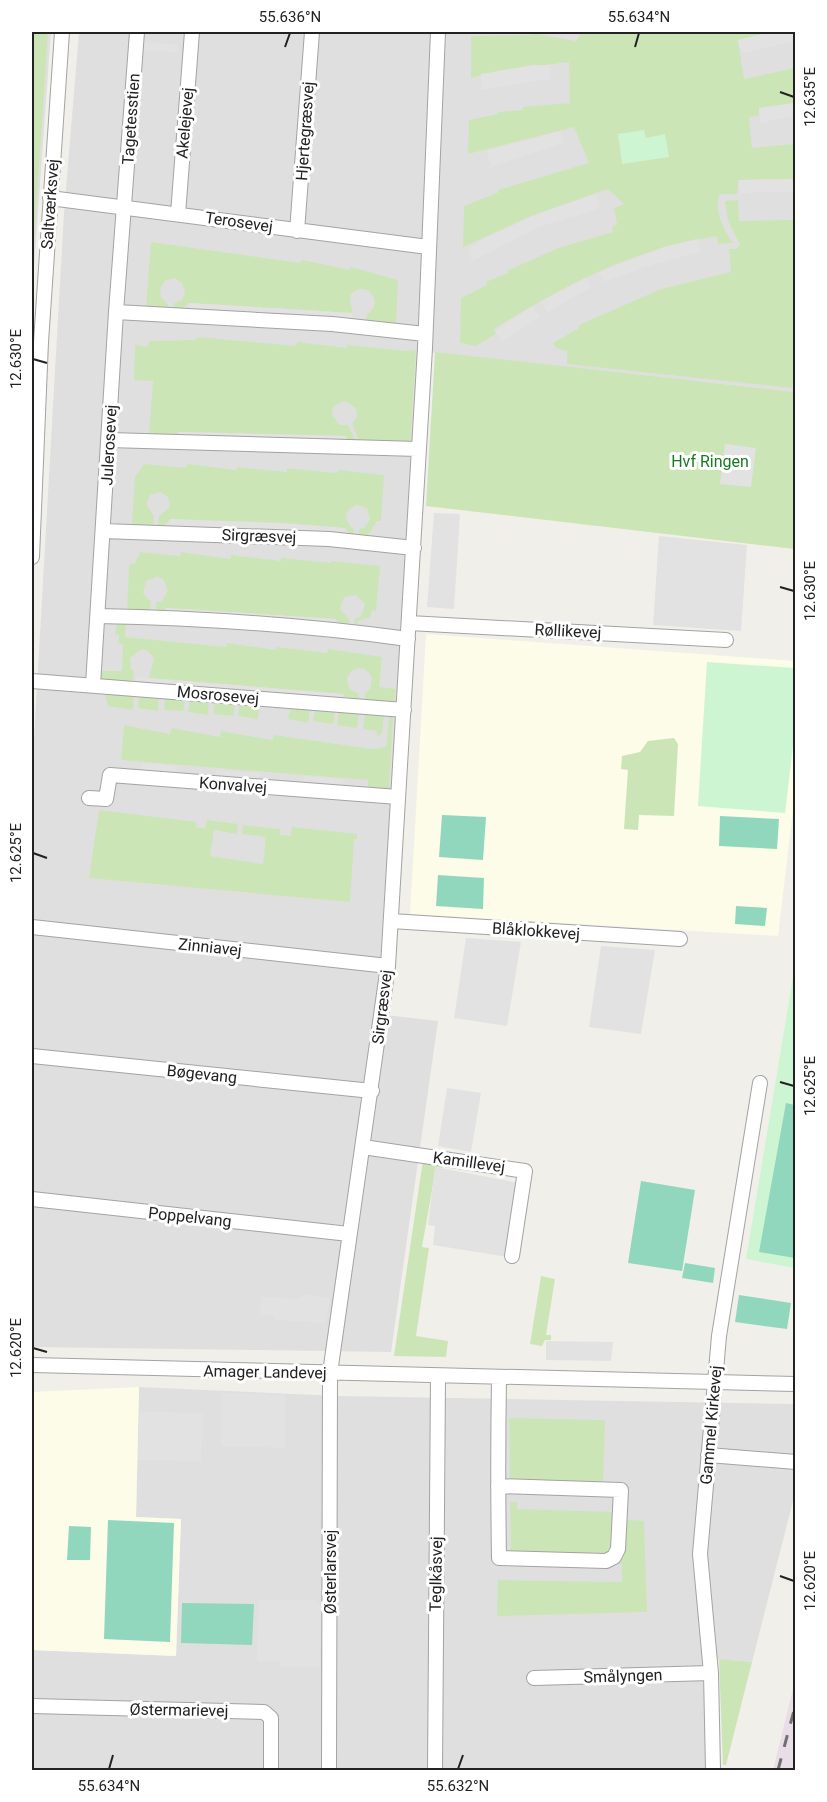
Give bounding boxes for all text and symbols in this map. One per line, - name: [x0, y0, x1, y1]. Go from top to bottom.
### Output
- text: 55.636°N: [259, 8, 321, 26]
- text: 55.634°N: [608, 8, 670, 26]
- text: 12.635°E: [801, 66, 819, 127]
- street label: Tagetesstien: [118, 73, 144, 165]
- street label: Hjertegræsvej: [292, 81, 318, 181]
- street label: Akelejevej: [172, 87, 198, 159]
- street label: Saltværksvej: [37, 158, 63, 250]
- street label: Terosevej: [204, 208, 274, 236]
- text: 12.630°E: [7, 328, 25, 389]
- street label: Julerosevej: [97, 404, 121, 486]
- park label: Hvf Ringen: [671, 452, 749, 471]
- street label: Sirgræsvej: [221, 525, 297, 547]
- text: 12.630°E: [801, 560, 819, 621]
- street label: Røllikevej: [534, 620, 602, 642]
- street label: Mosrosevej: [176, 682, 260, 708]
- street label: Konvalvej: [198, 773, 268, 797]
- text: 12.625°E: [7, 822, 25, 883]
- street label: Blåklokkevej: [491, 918, 581, 944]
- street label: Zinniavej: [177, 934, 243, 960]
- street label: Sirgræsvej: [368, 969, 396, 1045]
- text: 12.625°E: [801, 1055, 819, 1116]
- street label: Bøgevang: [166, 1061, 238, 1087]
- street label: Kamillevej: [432, 1148, 506, 1176]
- street label: Poppelvang: [147, 1203, 233, 1231]
- text: 12.620°E: [7, 1317, 25, 1378]
- street label: Amager Landevej: [203, 1361, 327, 1383]
- street label: Gammel Kirkevej: [696, 1365, 726, 1485]
- street label: Østerlarsvej: [321, 1530, 340, 1614]
- street label: Teglkåsvej: [426, 1536, 446, 1612]
- text: 12.620°E: [801, 1550, 819, 1611]
- street label: Smålyngen: [583, 1665, 663, 1687]
- street label: Østermarievej: [129, 1700, 229, 1720]
- text: 55.634°N: [78, 1777, 140, 1795]
- text: 55.632°N: [427, 1777, 489, 1795]

